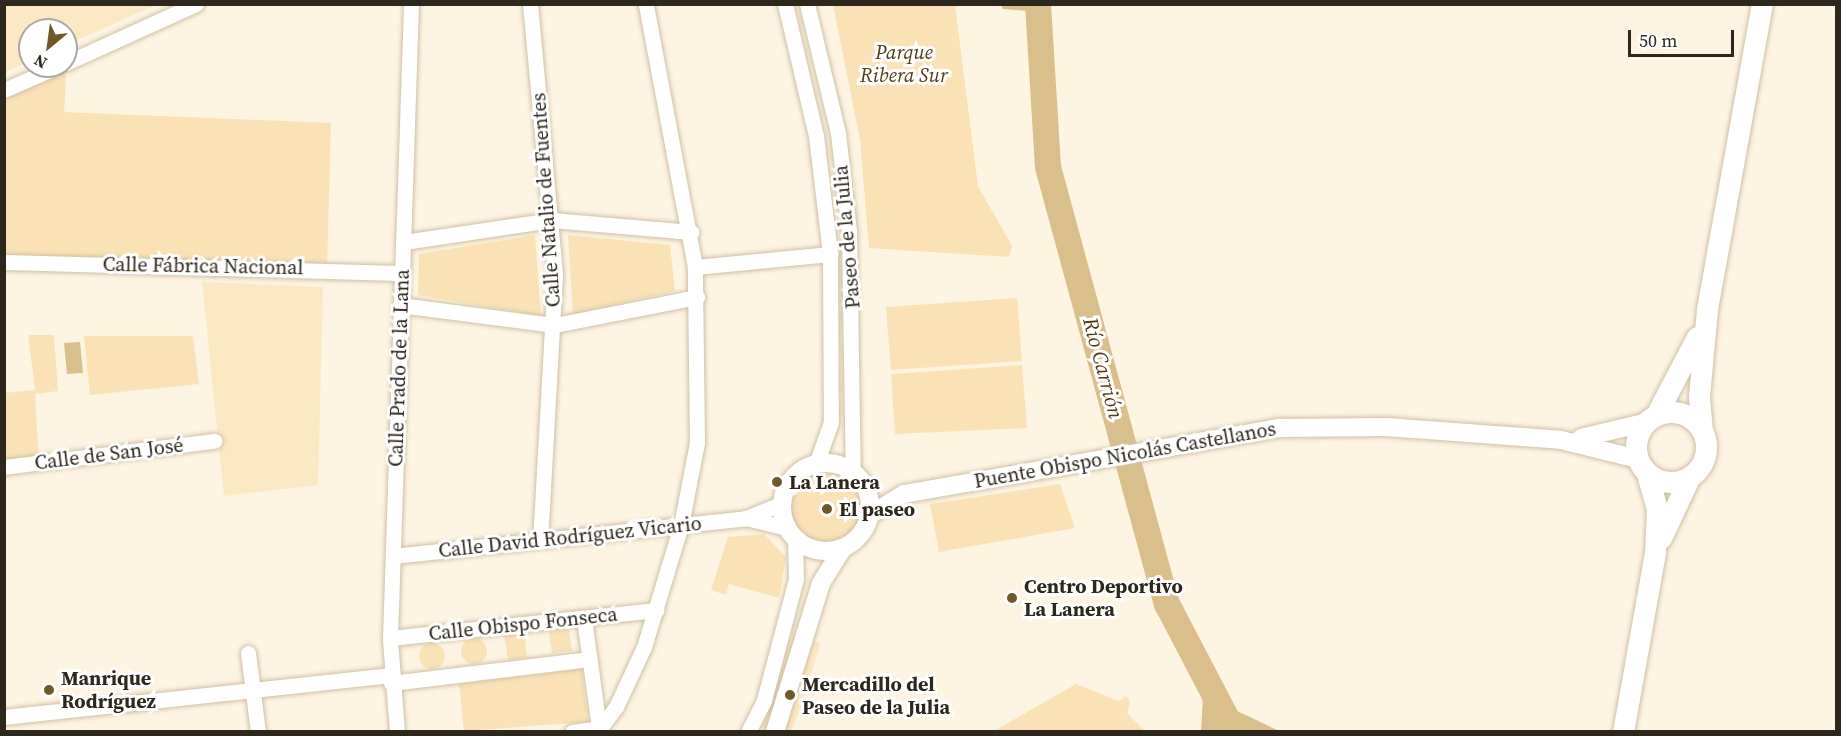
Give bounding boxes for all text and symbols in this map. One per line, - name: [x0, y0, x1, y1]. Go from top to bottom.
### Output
- north arrow: [18, 18, 78, 78]
- scale bar: [1631, 18, 1738, 56]
- text: 50 m: [1639, 28, 1677, 53]
- park label: Parque Ribera Sur: [860, 41, 948, 88]
- text: N: [30, 50, 51, 74]
- street label: Calle Natalio de Fuentes: [527, 92, 565, 308]
- street label: Paseo de la Julia: [829, 164, 865, 310]
- street label: Calle Fábrica Nacional: [102, 252, 304, 280]
- street label: Calle Prado de la Lana: [384, 269, 414, 467]
- water label: Río Carrión: [1077, 315, 1129, 421]
- street label: Puente Obispo Nicolás Castellanos: [972, 417, 1278, 493]
- street label: Calle de San José: [33, 433, 185, 475]
- place label: La Lanera: [789, 470, 880, 494]
- marker: La Lanera: [770, 475, 784, 489]
- place label: El paseo: [839, 497, 915, 521]
- marker: El paseo: [820, 502, 834, 516]
- street label: Calle David Rodríguez Vicario: [437, 511, 703, 563]
- place label: Centro Deportivo La Lanera: [1024, 574, 1183, 621]
- marker: Centro Deportivo La Lanera: [1005, 591, 1019, 605]
- street label: Calle Obispo Fonseca: [427, 602, 619, 646]
- place label: Manrique Rodríguez: [61, 666, 156, 713]
- place label: Mercadillo del Paseo de la Julia: [802, 672, 950, 719]
- marker: Manrique Rodríguez: [42, 683, 56, 697]
- marker: Mercadillo del Paseo de la Julia: [783, 688, 797, 702]

